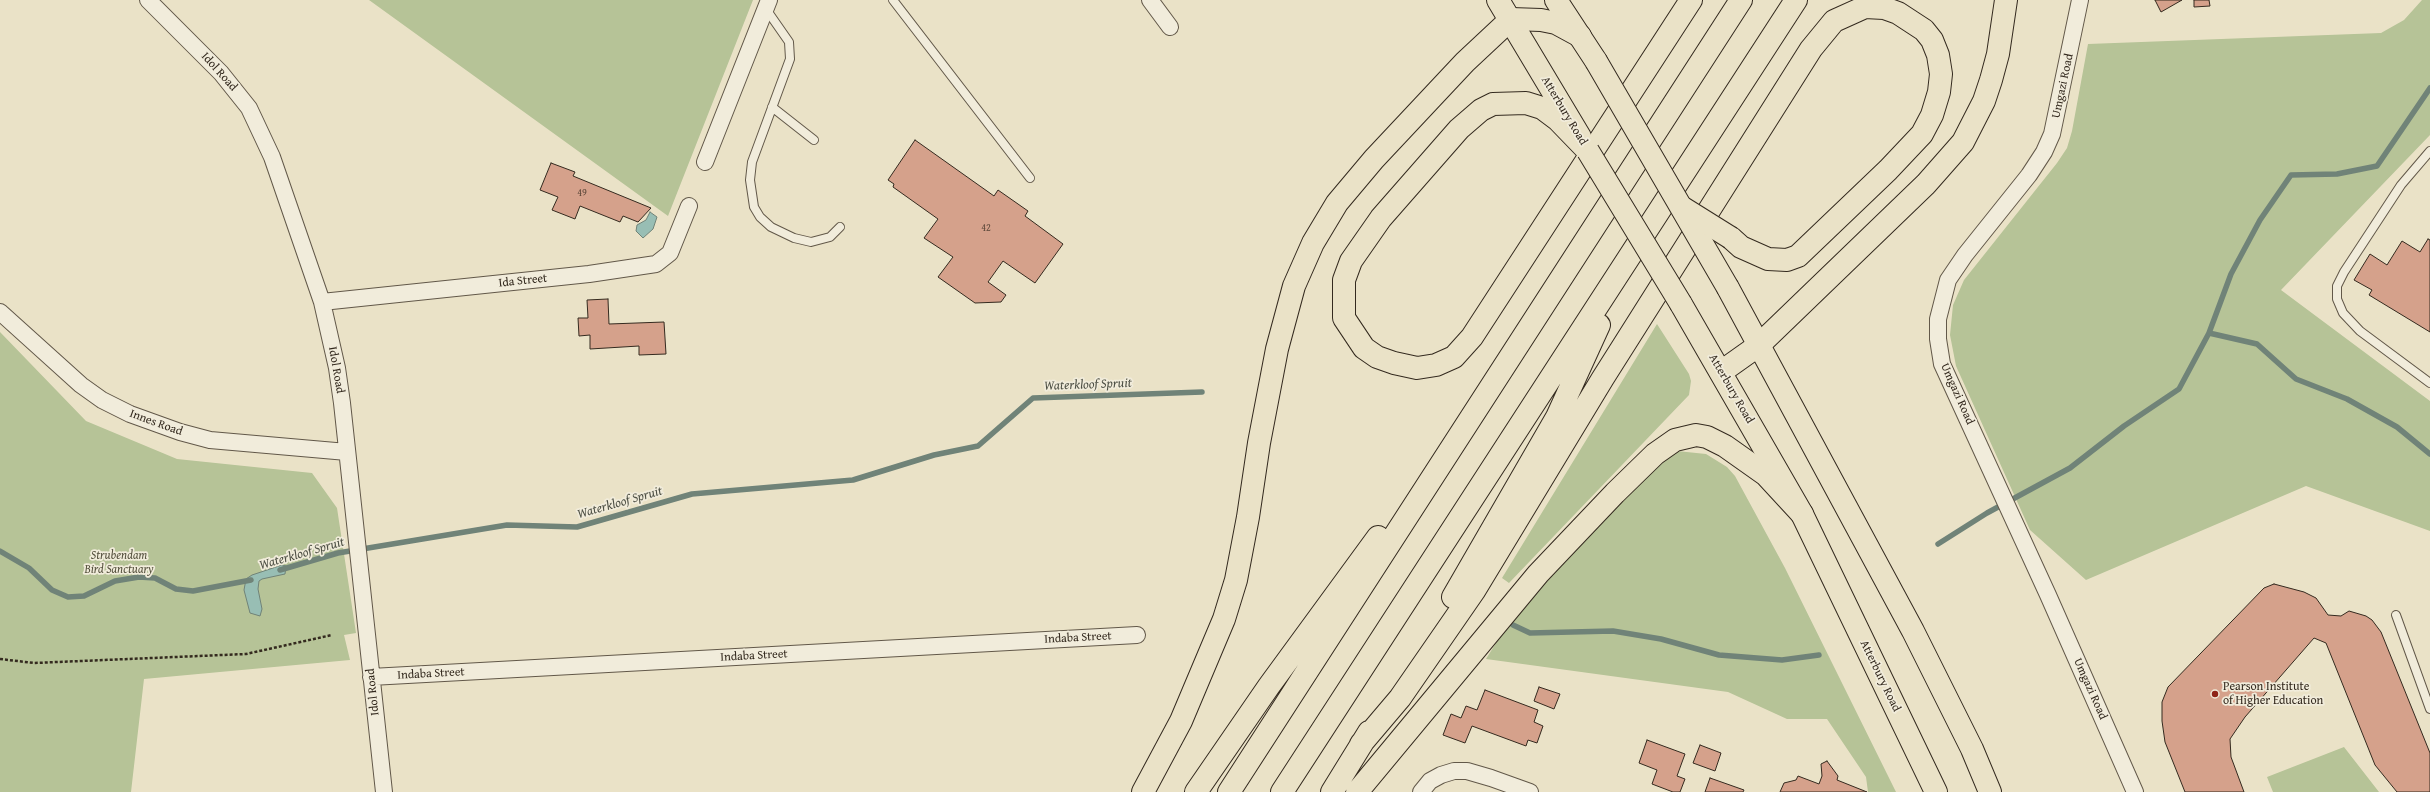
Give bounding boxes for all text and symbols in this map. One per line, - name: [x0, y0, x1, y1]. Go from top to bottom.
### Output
- street label: Idol Road: [198, 50, 240, 94]
- street label: Umgazi Road: [2049, 52, 2077, 120]
- street label: Atterbury Road: [1538, 74, 1590, 148]
- house number: 49: [577, 187, 587, 199]
- house number: 42: [981, 222, 991, 234]
- street label: Ida Street: [498, 271, 548, 291]
- street label: Idol Road: [325, 345, 347, 395]
- street label: Atterbury Road: [1705, 352, 1757, 426]
- street label: Umgazi Road: [1937, 361, 1977, 427]
- water label: Waterkloof Spruit: [1044, 376, 1132, 394]
- street label: Innes Road: [128, 407, 184, 439]
- water label: Waterkloof Spruit: [576, 483, 664, 523]
- water label: Waterkloof Spruit: [258, 534, 346, 574]
- park label: Strubendam Bird Sanctuary: [85, 549, 153, 577]
- street label: Indaba Street: [1044, 629, 1112, 647]
- street label: Atterbury Road: [1856, 638, 1904, 714]
- street label: Indaba Street: [720, 647, 788, 665]
- street label: Umgazi Road: [2070, 656, 2110, 722]
- street label: Indaba Street: [397, 665, 465, 683]
- street label: Idol Road: [363, 668, 383, 716]
- place label: Pearson Institute of Higher Education: [2223, 680, 2323, 708]
- marker: Pearson Institute of Higher Education: [2210, 689, 2220, 699]

